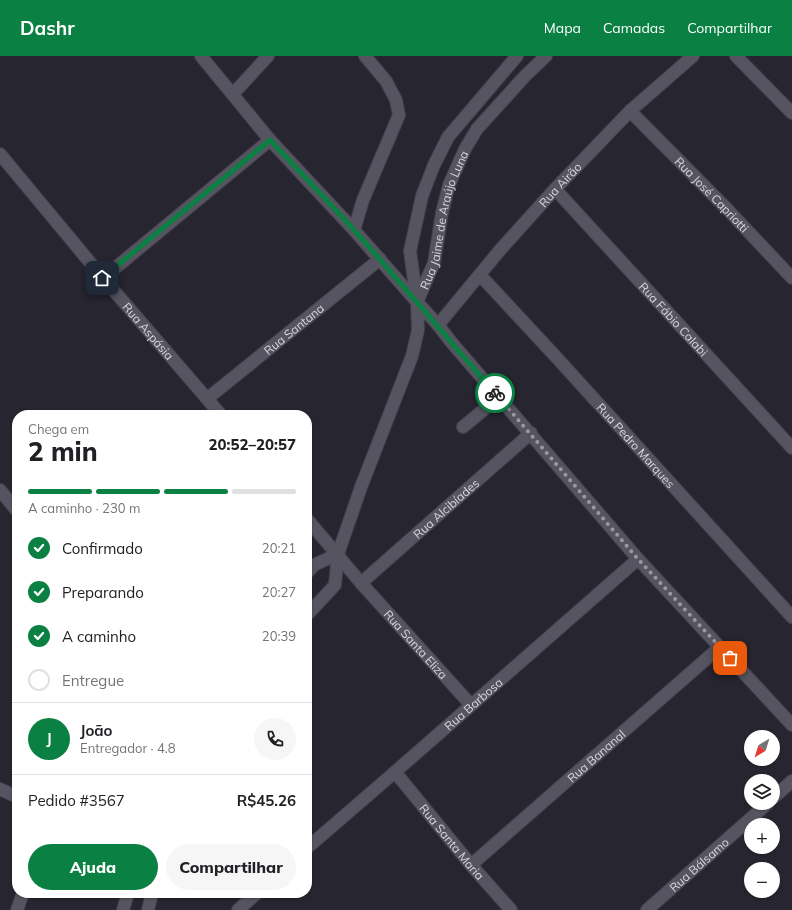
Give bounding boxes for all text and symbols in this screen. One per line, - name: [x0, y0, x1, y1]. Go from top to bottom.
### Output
- text: Dashr: [20, 16, 75, 40]
- text: Mapa: [544, 19, 581, 37]
- text: Camadas: [603, 19, 665, 37]
- text: Compartilhar: [687, 19, 772, 37]
- street label: Rua Jaime de Araújo Luna: [416, 148, 471, 291]
- street label: Rua José Capriotti: [672, 153, 752, 235]
- street label: Rua Airão: [535, 159, 584, 210]
- pin: [85, 261, 119, 295]
- icon: home: [91, 267, 113, 289]
- street label: Rua Fábio Calabi: [636, 279, 711, 359]
- street label: Rua Aspásia: [120, 299, 177, 363]
- street label: Rua Santana: [260, 300, 327, 358]
- courier: [475, 373, 515, 413]
- icon: bike: [484, 382, 506, 404]
- street label: Rua Pedro Marques: [594, 400, 679, 491]
- text: Chega em: [28, 421, 89, 437]
- text: 2 min: [28, 435, 98, 468]
- text: 20:52–20:57: [209, 435, 296, 454]
- street label: Rua Alcibíades: [410, 475, 482, 541]
- text: A caminho · 230 m: [28, 500, 140, 516]
- icon: check: [28, 537, 50, 559]
- text: Confirmado: [62, 539, 143, 558]
- text: 20:21: [262, 540, 296, 556]
- icon: check: [28, 581, 50, 603]
- text: Preparando: [62, 583, 144, 602]
- text: 20:27: [262, 584, 296, 600]
- street label: Rua Santa Eliza: [381, 606, 451, 682]
- icon: check: [28, 625, 50, 647]
- text: A caminho: [62, 627, 136, 646]
- text: 20:39: [262, 628, 296, 644]
- pin: [713, 641, 747, 675]
- icon: bag: [719, 647, 741, 669]
- text: Entregue: [62, 671, 124, 690]
- street label: Rua Barbosa: [441, 674, 505, 733]
- button: phone: [254, 718, 296, 760]
- text: João: [80, 721, 113, 740]
- street label: Rua Bananal: [564, 726, 628, 785]
- text: J: [46, 729, 52, 748]
- north arrow: [744, 730, 780, 766]
- map controls: [744, 730, 780, 898]
- text: Entregador · 4.8: [80, 740, 175, 756]
- button: layers: [744, 774, 780, 810]
- text: Pedido #3567: [28, 791, 125, 810]
- text: R$45.26: [237, 791, 296, 810]
- street label: Rua Santa Maria: [416, 801, 488, 883]
- button: +: [744, 818, 780, 854]
- street label: Rua Bálsamo: [666, 834, 732, 895]
- button: Ajuda: [28, 844, 158, 890]
- button: Compartilhar: [166, 844, 296, 890]
- button: −: [744, 862, 780, 898]

